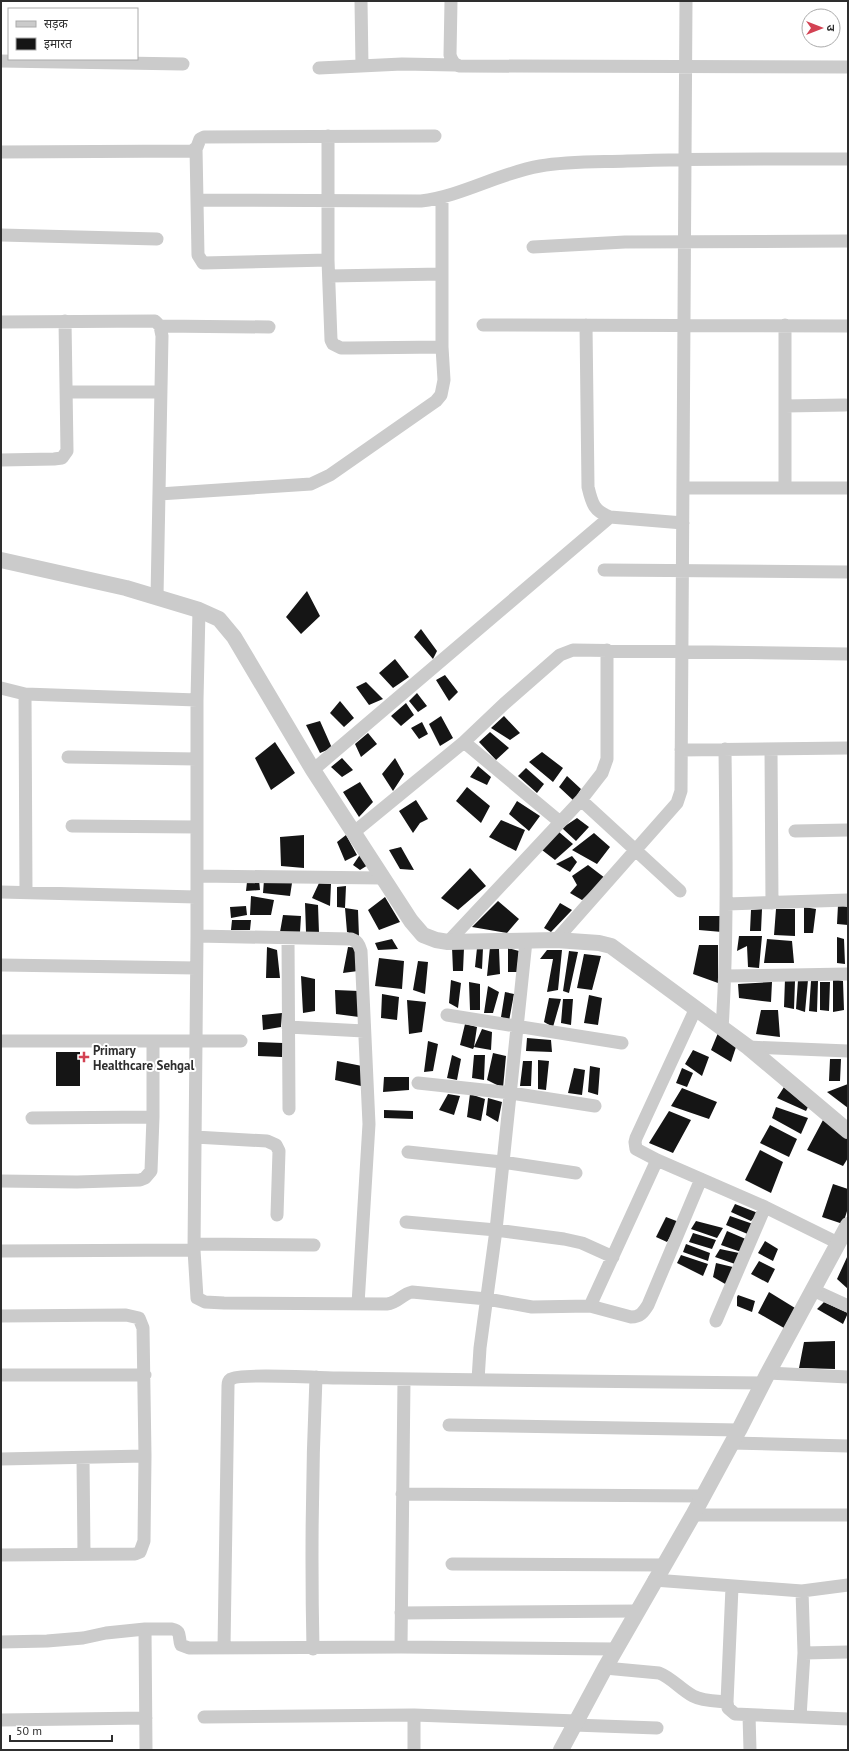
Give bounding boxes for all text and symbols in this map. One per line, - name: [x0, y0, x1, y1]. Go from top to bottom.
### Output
- legend: [8, 8, 138, 60]
- north arrow: [801, 8, 841, 48]
- text: सड़क: [44, 16, 69, 31]
- text: उ: [824, 25, 838, 32]
- text: इमारत: [44, 36, 73, 51]
- place label: Primary Healthcare Sehgal: [93, 1042, 194, 1074]
- marker: Primary Healthcare Sehgal: [78, 1051, 90, 1063]
- scale bar: [10, 1717, 112, 1743]
- text: 50 m: [16, 1723, 42, 1738]

